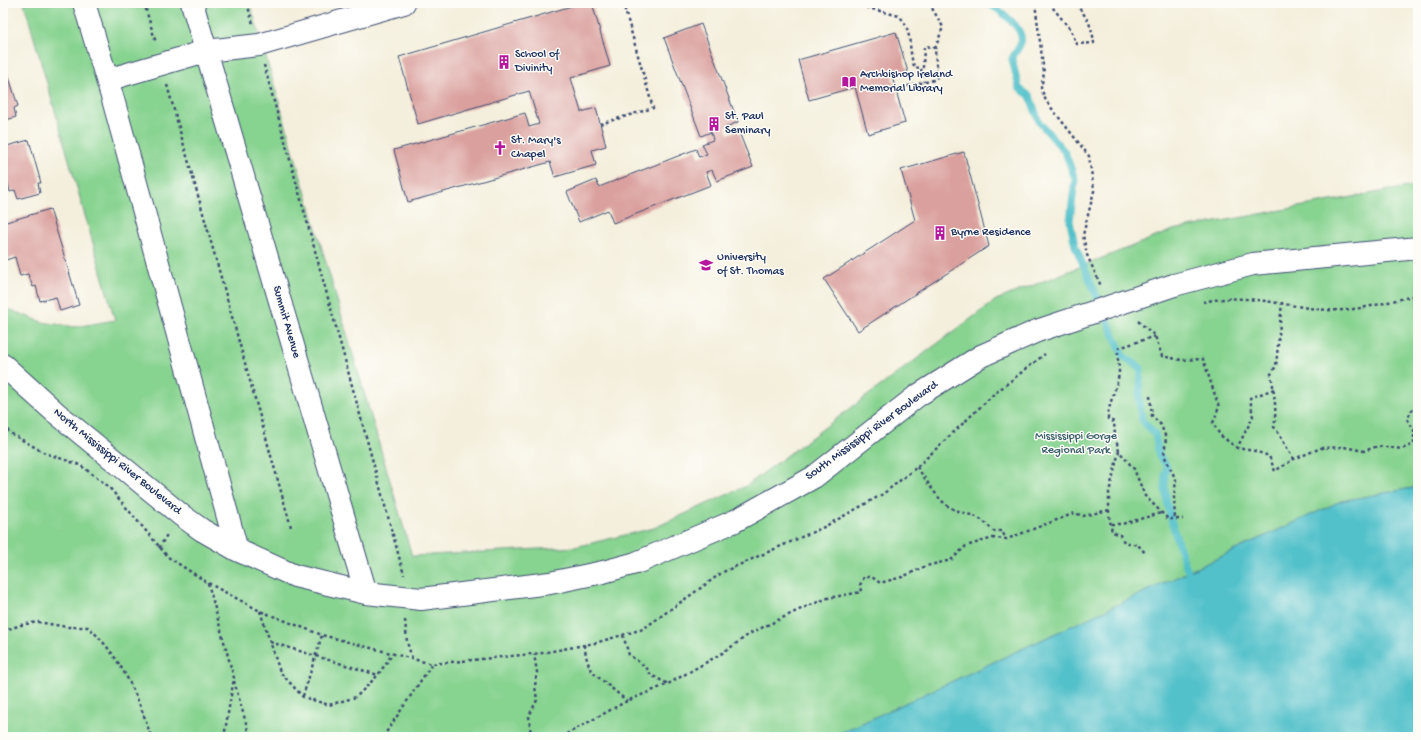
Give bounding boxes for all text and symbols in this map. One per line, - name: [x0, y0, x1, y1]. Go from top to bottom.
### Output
- place label: School of Divinity: [514, 48, 560, 76]
- building icon: School of Divinity: [496, 54, 512, 70]
- place label: Archbishop Ireland Memorial Library: [860, 68, 953, 96]
- library icon: Archbishop Ireland Memorial Library: [841, 74, 857, 90]
- place label: St. Paul Seminary: [725, 110, 770, 138]
- building icon: St. Paul Seminary: [706, 116, 722, 132]
- place label: St. Mary's Chapel: [511, 134, 561, 162]
- church icon: St. Mary's Chapel: [492, 140, 508, 156]
- building icon: Byrne Residence: [932, 225, 948, 241]
- place label: Byrne Residence: [950, 226, 1032, 240]
- place label: University of St. Thomas: [717, 251, 784, 279]
- school or university icon: University of St. Thomas: [698, 257, 714, 273]
- street label: Summit Avenue: [269, 284, 303, 361]
- street label: South Mississippi River Boulevard: [803, 378, 942, 484]
- street label: North Mississippi River Boulevard: [50, 406, 185, 519]
- park label: Mississippi Gorge Regional Park: [1035, 430, 1118, 458]

